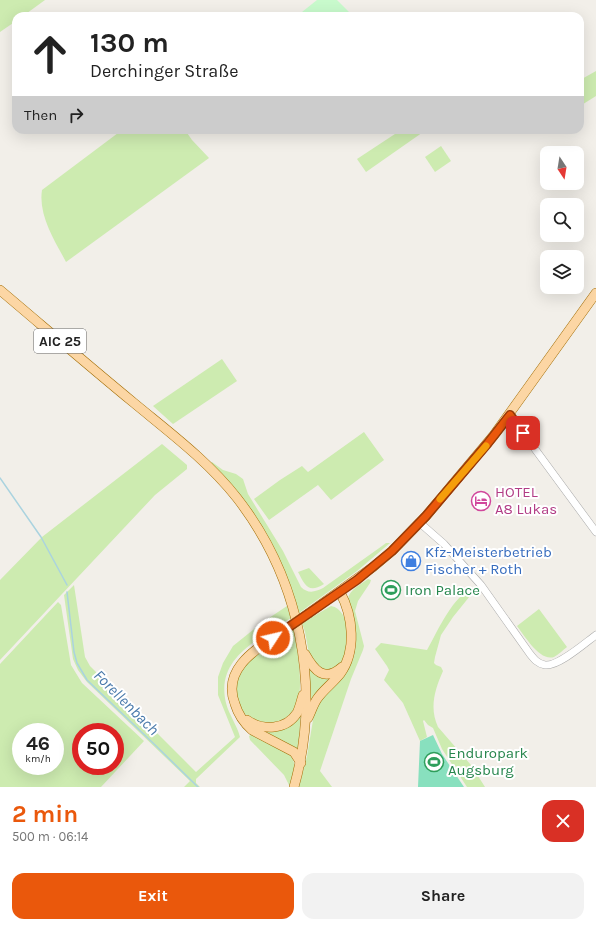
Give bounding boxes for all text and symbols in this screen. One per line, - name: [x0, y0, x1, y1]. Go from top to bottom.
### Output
- text: 130 m: [90, 26, 169, 59]
- icon: ahead: [24, 28, 76, 80]
- text: Derchinger Straße: [90, 60, 239, 82]
- icon: right: [65, 104, 87, 126]
- text: Then: [24, 106, 57, 124]
- north arrow: [540, 146, 584, 190]
- map controls: [540, 146, 584, 294]
- button: search: [540, 198, 584, 242]
- button: layers: [540, 250, 584, 294]
- road number: AIC 25: [34, 329, 86, 353]
- pin: [506, 416, 540, 450]
- icon: arrive: [512, 422, 534, 444]
- place label: HOTEL A8 Lukas: [495, 483, 557, 518]
- hotel icon: HOTEL A8 Lukas: [470, 490, 492, 512]
- place label: Kfz-Meisterbetrieb Fischer + Roth: [425, 543, 552, 578]
- shop icon: Kfz-Meisterbetrieb Fischer + Roth: [400, 550, 422, 572]
- sports icon: Iron Palace: [380, 579, 402, 601]
- place label: Iron Palace: [405, 581, 480, 599]
- position arrow: [252, 617, 294, 659]
- water label: Forellenbach: [90, 666, 163, 739]
- speed limit sign: 50: [72, 723, 124, 775]
- text: 46: [26, 732, 50, 755]
- place label: Enduropark Augsburg: [448, 744, 528, 779]
- sports icon: Enduropark Augsburg: [423, 751, 445, 773]
- text: km/h: [25, 753, 51, 765]
- text: 2 min: [12, 800, 78, 828]
- button: close: [542, 800, 584, 842]
- text: 500 m · 06:14: [12, 829, 88, 844]
- button: Exit: [12, 873, 294, 919]
- button: Share: [302, 873, 584, 919]

